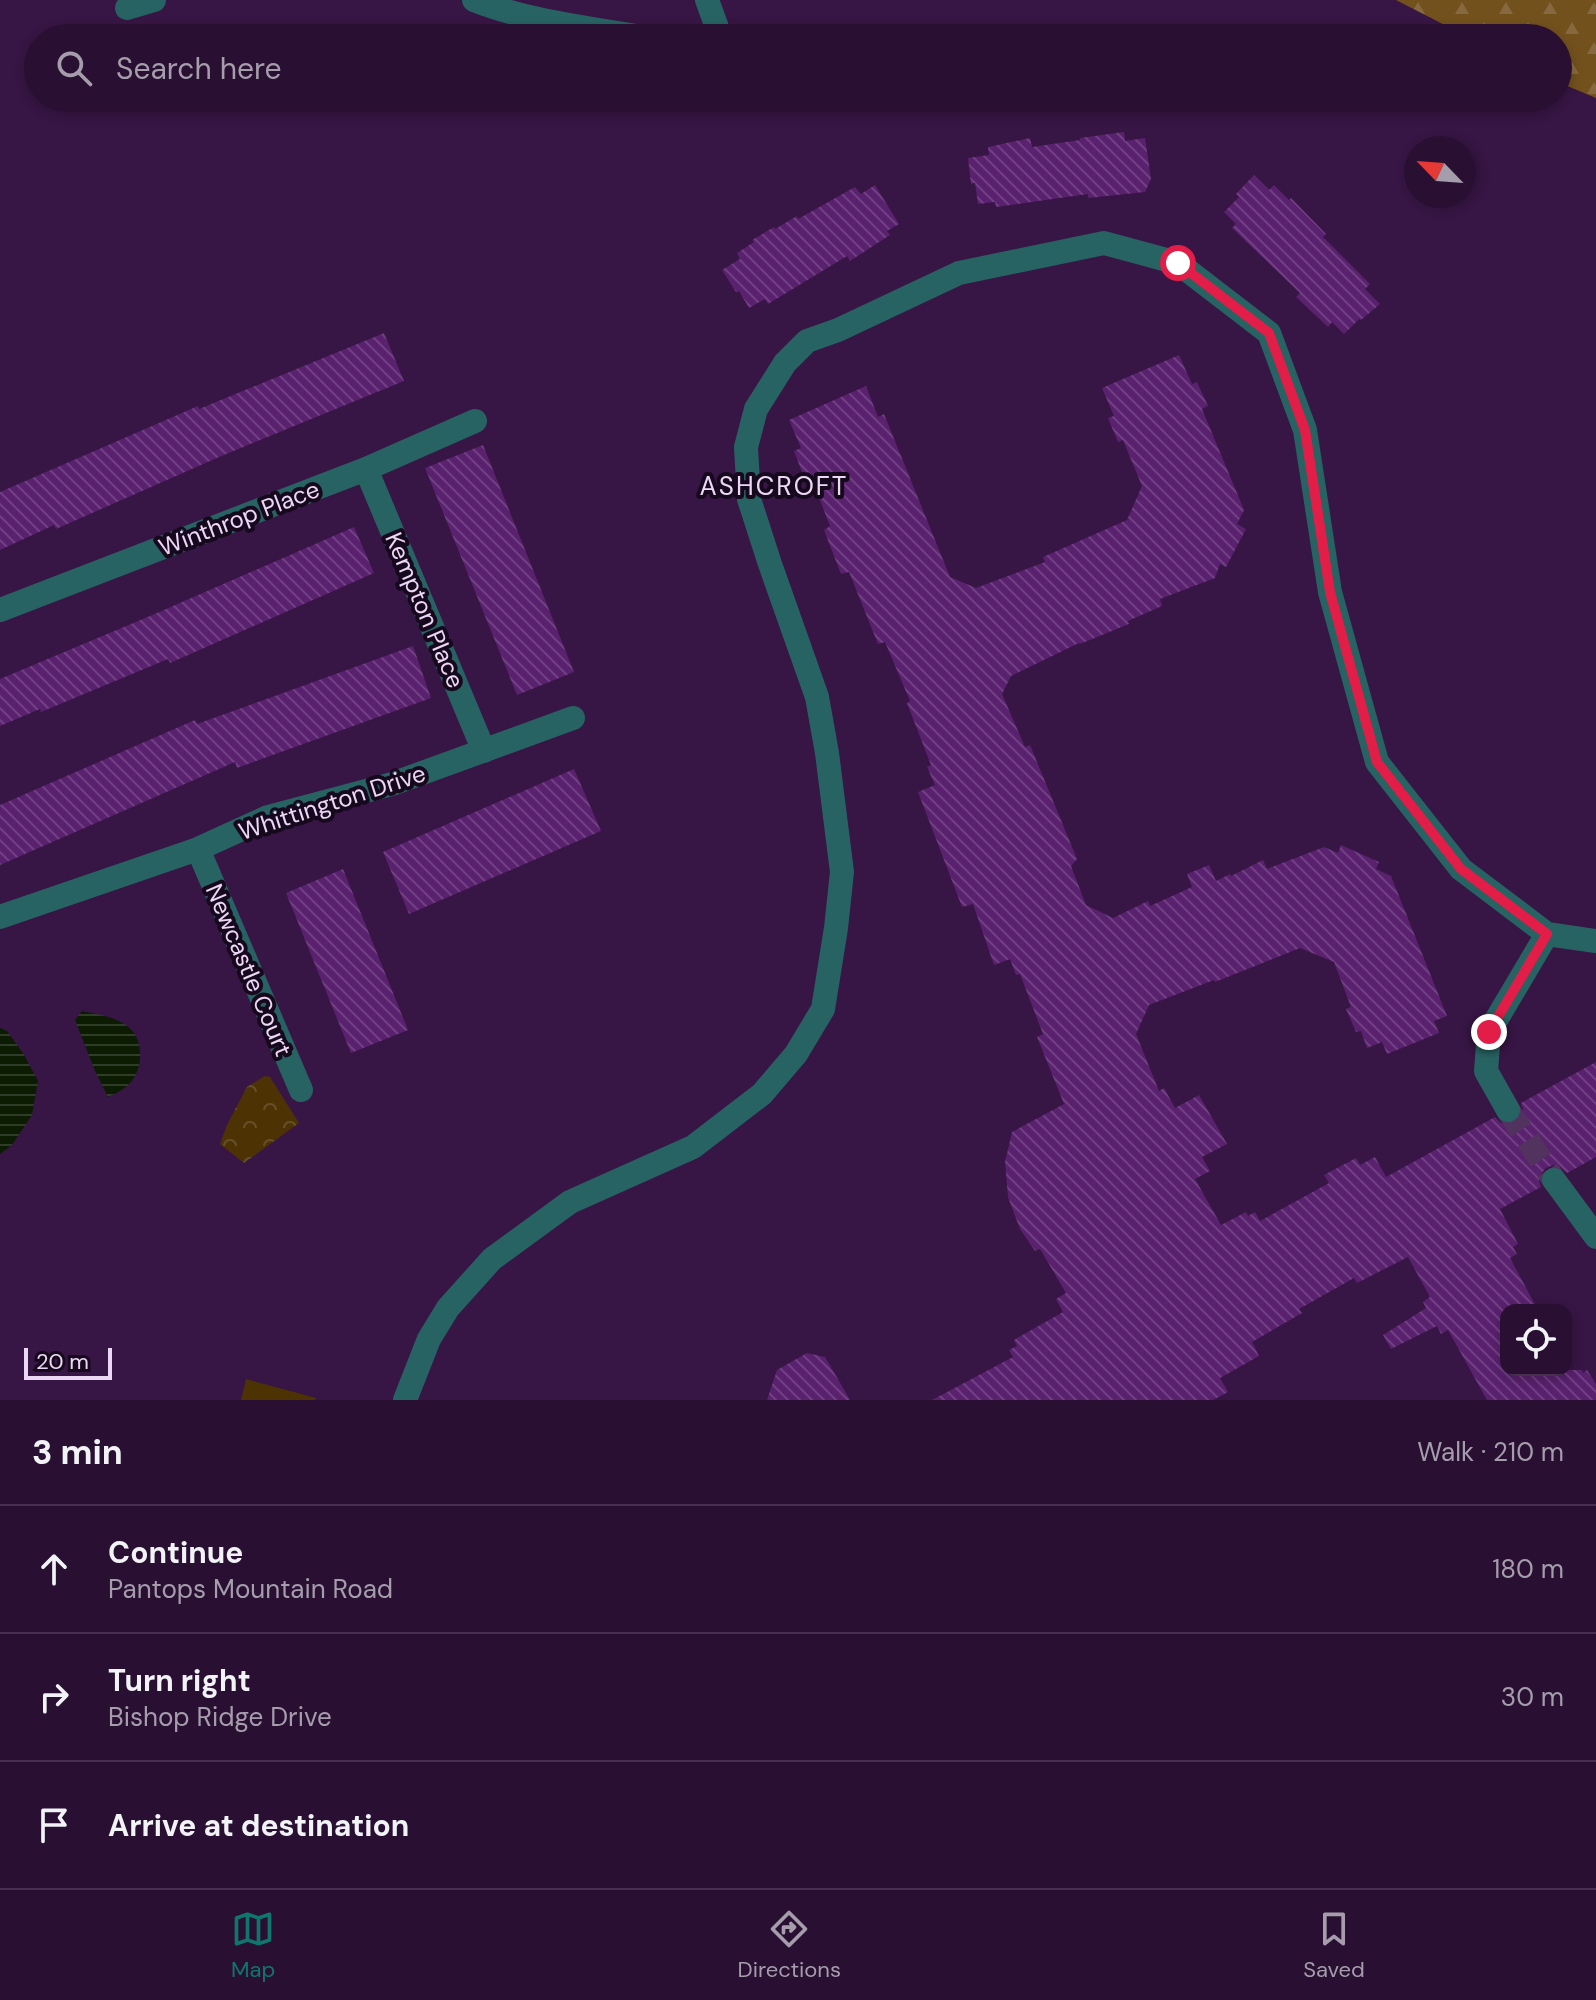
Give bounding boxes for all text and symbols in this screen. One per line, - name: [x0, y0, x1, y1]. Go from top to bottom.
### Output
- search box: [24, 24, 1572, 112]
- icon: search: [52, 46, 96, 90]
- text: Search here: [116, 49, 282, 88]
- north arrow: [1404, 136, 1476, 208]
- route start: [1160, 245, 1196, 281]
- district label: ASHCROFT: [700, 469, 848, 503]
- street label: Winthrop Place: [154, 473, 324, 563]
- street label: Kempton Place: [378, 528, 472, 692]
- street label: Whittington Drive: [235, 757, 429, 847]
- street label: Newcastle Court: [199, 879, 299, 1061]
- route end: [1471, 1014, 1507, 1050]
- map controls: [1500, 1304, 1572, 1376]
- button: locate: [1500, 1304, 1572, 1376]
- scale bar: [24, 1344, 112, 1380]
- text: 20 m: [36, 1347, 89, 1376]
- text: 3 min: [32, 1430, 123, 1475]
- text: Walk · 210 m: [1417, 1435, 1564, 1469]
- text: Continue: [108, 1533, 243, 1572]
- icon: ahead: [32, 1547, 76, 1591]
- text: 180 m: [1492, 1552, 1564, 1586]
- text: Pantops Mountain Road: [108, 1572, 393, 1606]
- text: Turn right: [108, 1661, 251, 1700]
- icon: right: [32, 1675, 76, 1719]
- text: 30 m: [1501, 1680, 1564, 1714]
- text: Bishop Ridge Drive: [108, 1700, 332, 1734]
- icon: arrive: [32, 1803, 76, 1847]
- text: Arrive at destination: [108, 1806, 409, 1845]
- tab: Map: [231, 1907, 275, 1984]
- tab: Directions: [738, 1907, 841, 1984]
- tab: Saved: [1303, 1907, 1365, 1984]

